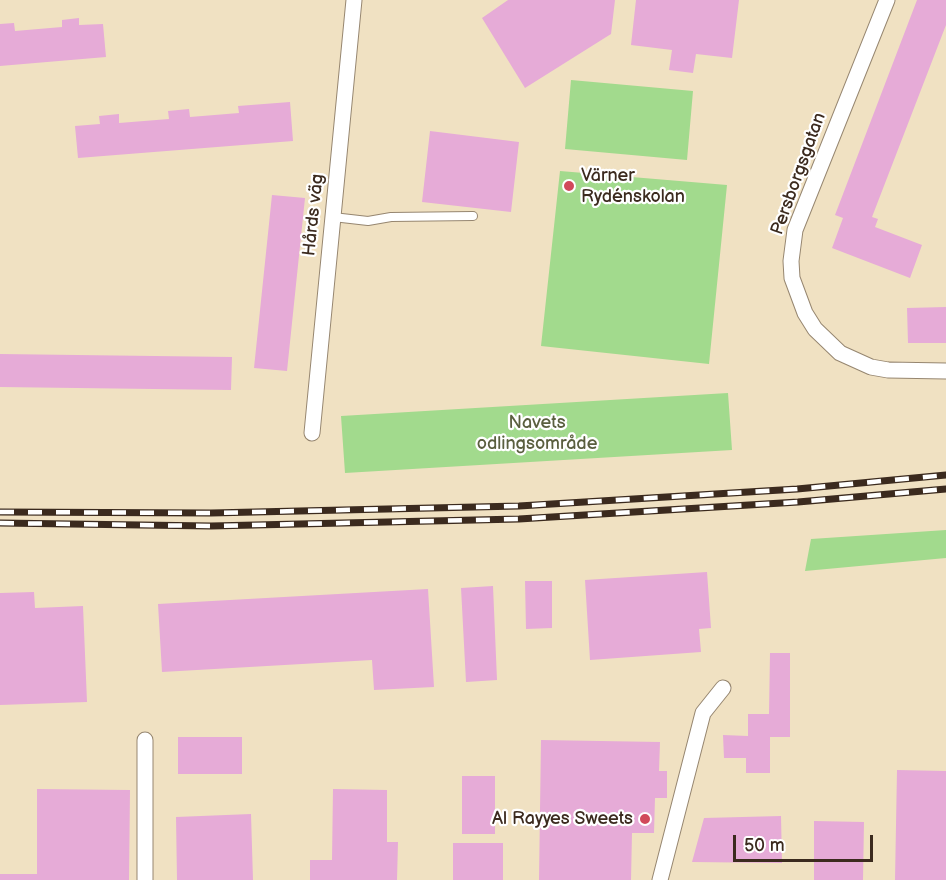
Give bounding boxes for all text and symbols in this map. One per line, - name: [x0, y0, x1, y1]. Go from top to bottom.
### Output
- street label: Persborgsgatan: [767, 110, 831, 238]
- place label: Värner Rydénskolan: [581, 165, 685, 207]
- street label: Hårds väg: [299, 173, 329, 257]
- marker: Värner Rydénskolan: [562, 179, 576, 193]
- park label: Navets odlingsområde: [477, 412, 597, 454]
- place label: Al Rayyes Sweets: [492, 808, 633, 830]
- marker: Al Rayyes Sweets: [638, 812, 652, 826]
- scale bar: [736, 823, 876, 861]
- text: 50 m: [744, 835, 785, 856]

